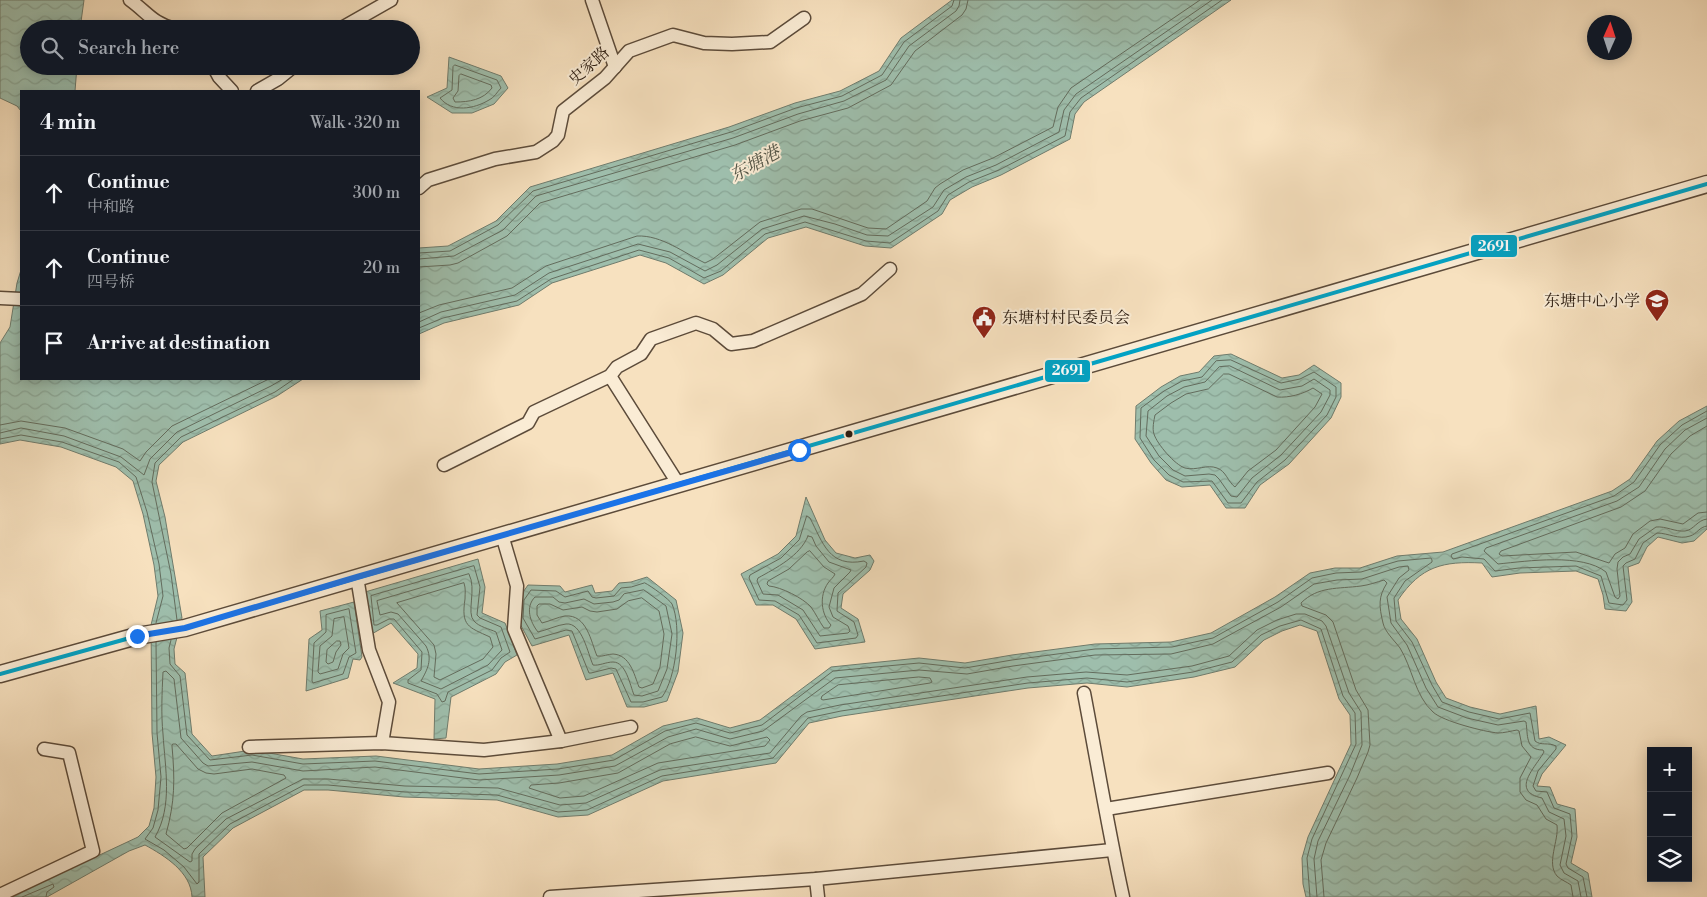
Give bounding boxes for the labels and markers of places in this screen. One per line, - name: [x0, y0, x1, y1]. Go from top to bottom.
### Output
- school or university icon: 东塘中心小学: [1644, 288, 1670, 322]
- place label: 东塘中心小学: [1544, 291, 1640, 311]
- public building icon: 东塘村村民委员会: [971, 305, 997, 339]
- place label: 东塘村村民委员会: [1002, 308, 1130, 328]
- unlabelled marker: [844, 429, 854, 439]

